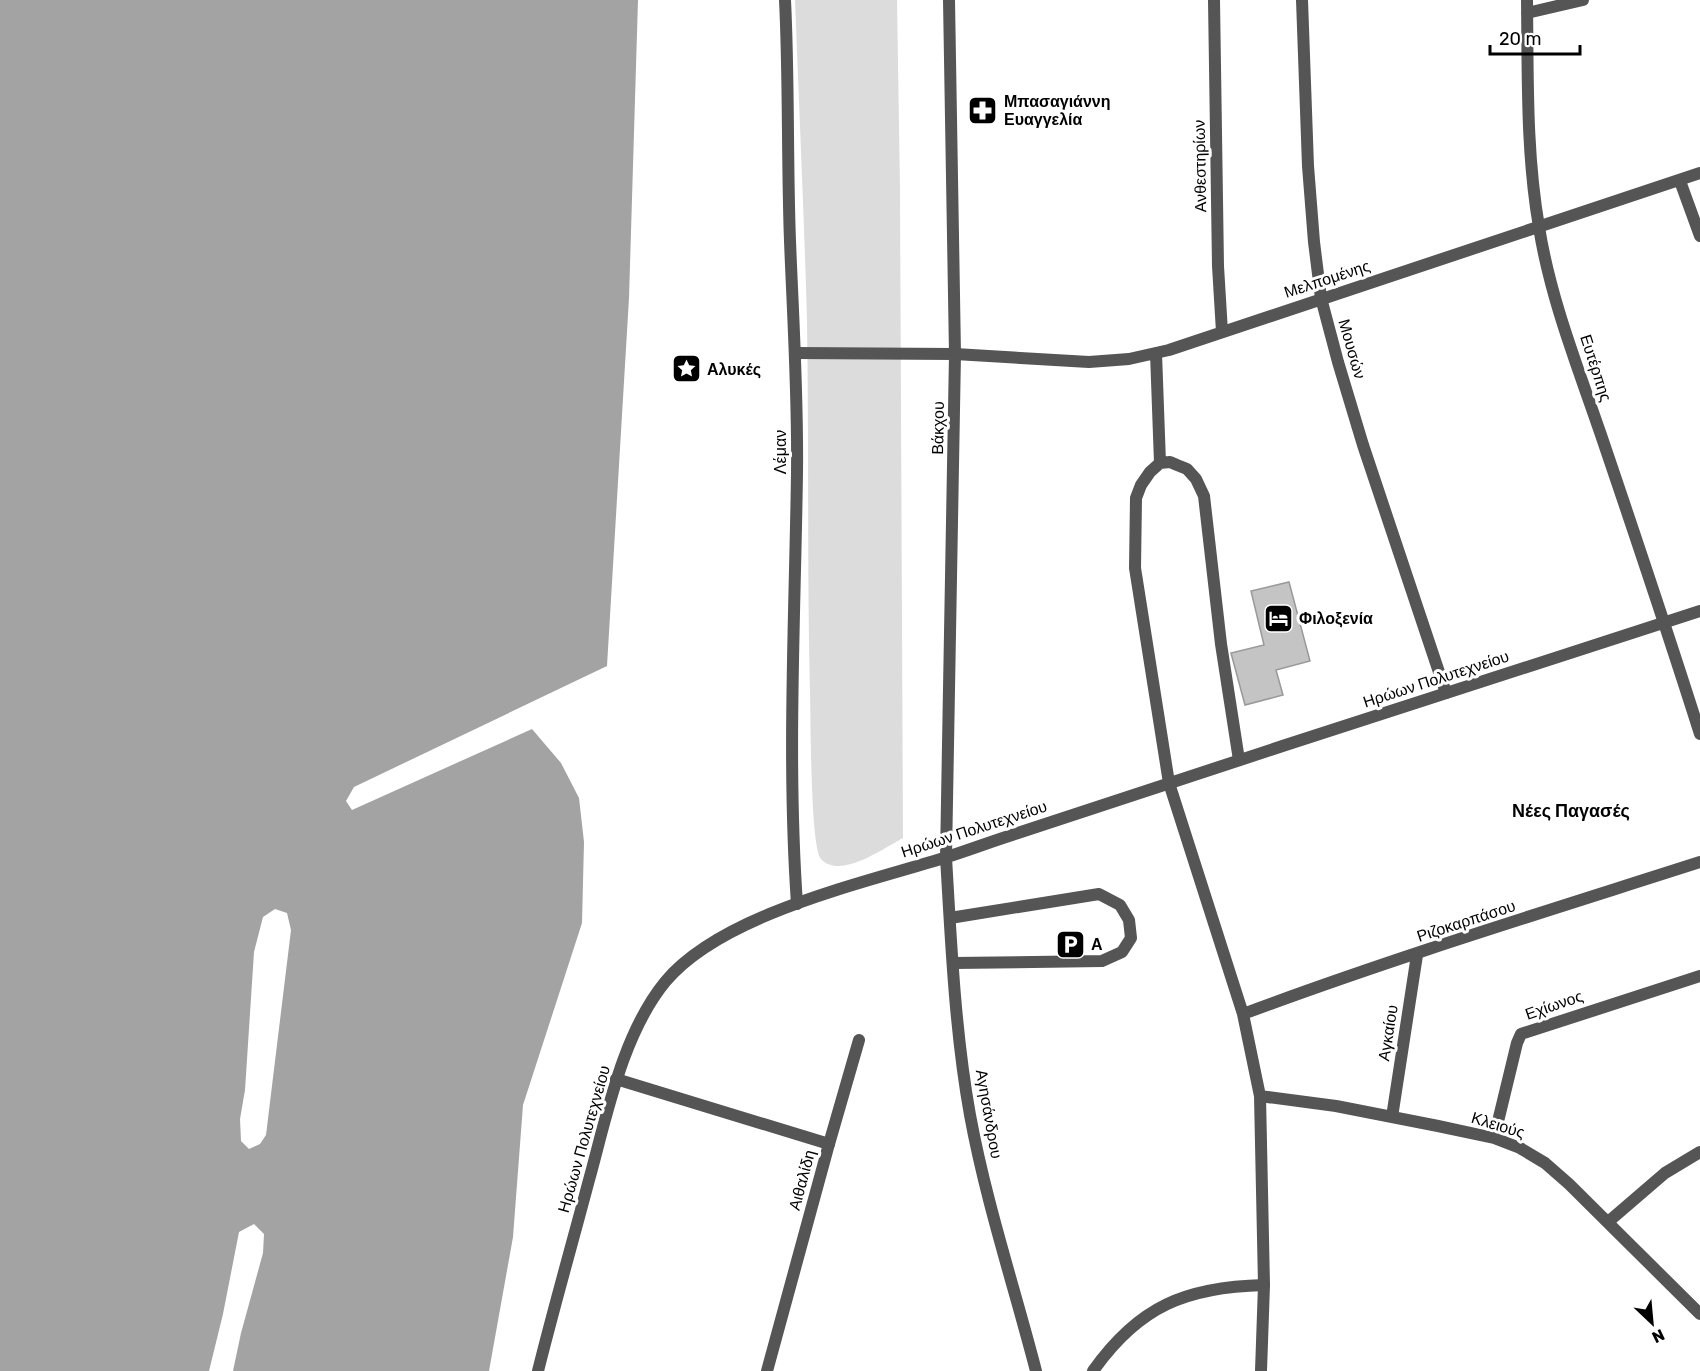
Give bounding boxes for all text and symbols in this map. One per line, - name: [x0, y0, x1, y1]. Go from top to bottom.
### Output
- scale bar: [1490, 18, 1580, 56]
- text: 20 m: [1499, 28, 1541, 50]
- place label: Μπασαγιάννη Ευαγγελία: [1004, 92, 1111, 129]
- pharmacy icon: Μπασαγιάννη Ευαγγελία: [967, 94, 999, 126]
- street label: Ανθεστηρίων: [1190, 120, 1210, 212]
- street label: Μελπομένης: [1282, 256, 1373, 302]
- street label: Μουσών: [1334, 317, 1370, 381]
- street label: Ευτέρπης: [1576, 332, 1616, 404]
- place icon: Αλυκές: [670, 353, 702, 385]
- place label: Αλυκές: [707, 360, 761, 379]
- street label: Βάκχου: [928, 401, 948, 455]
- street label: Λέμαν: [771, 430, 790, 474]
- hotel icon: Φιλοξενία: [1262, 602, 1294, 634]
- place label: Φιλοξενία: [1299, 609, 1373, 628]
- street label: Ηρώων Πολυτεχνείου: [1361, 646, 1511, 712]
- street label: Ηρώων Πολυτεχνείου: [899, 796, 1049, 862]
- district label: Νέες Παγασές: [1512, 800, 1630, 822]
- street label: Ριζοκαρπάσου: [1414, 896, 1518, 946]
- parking icon: Α: [1054, 928, 1086, 960]
- place label: Α: [1091, 935, 1103, 954]
- street label: Εχίωνος: [1523, 986, 1586, 1024]
- street label: Αγκαίου: [1374, 1004, 1402, 1062]
- street label: Ηρώων Πολυτεχνείου: [554, 1063, 614, 1215]
- street label: Αγησάνδρου: [972, 1068, 1006, 1160]
- street label: Κλειούς: [1469, 1108, 1527, 1142]
- street label: Αιθαλίδη: [785, 1148, 819, 1212]
- north arrow: [1622, 1293, 1682, 1353]
- text: N: [1649, 1325, 1668, 1347]

